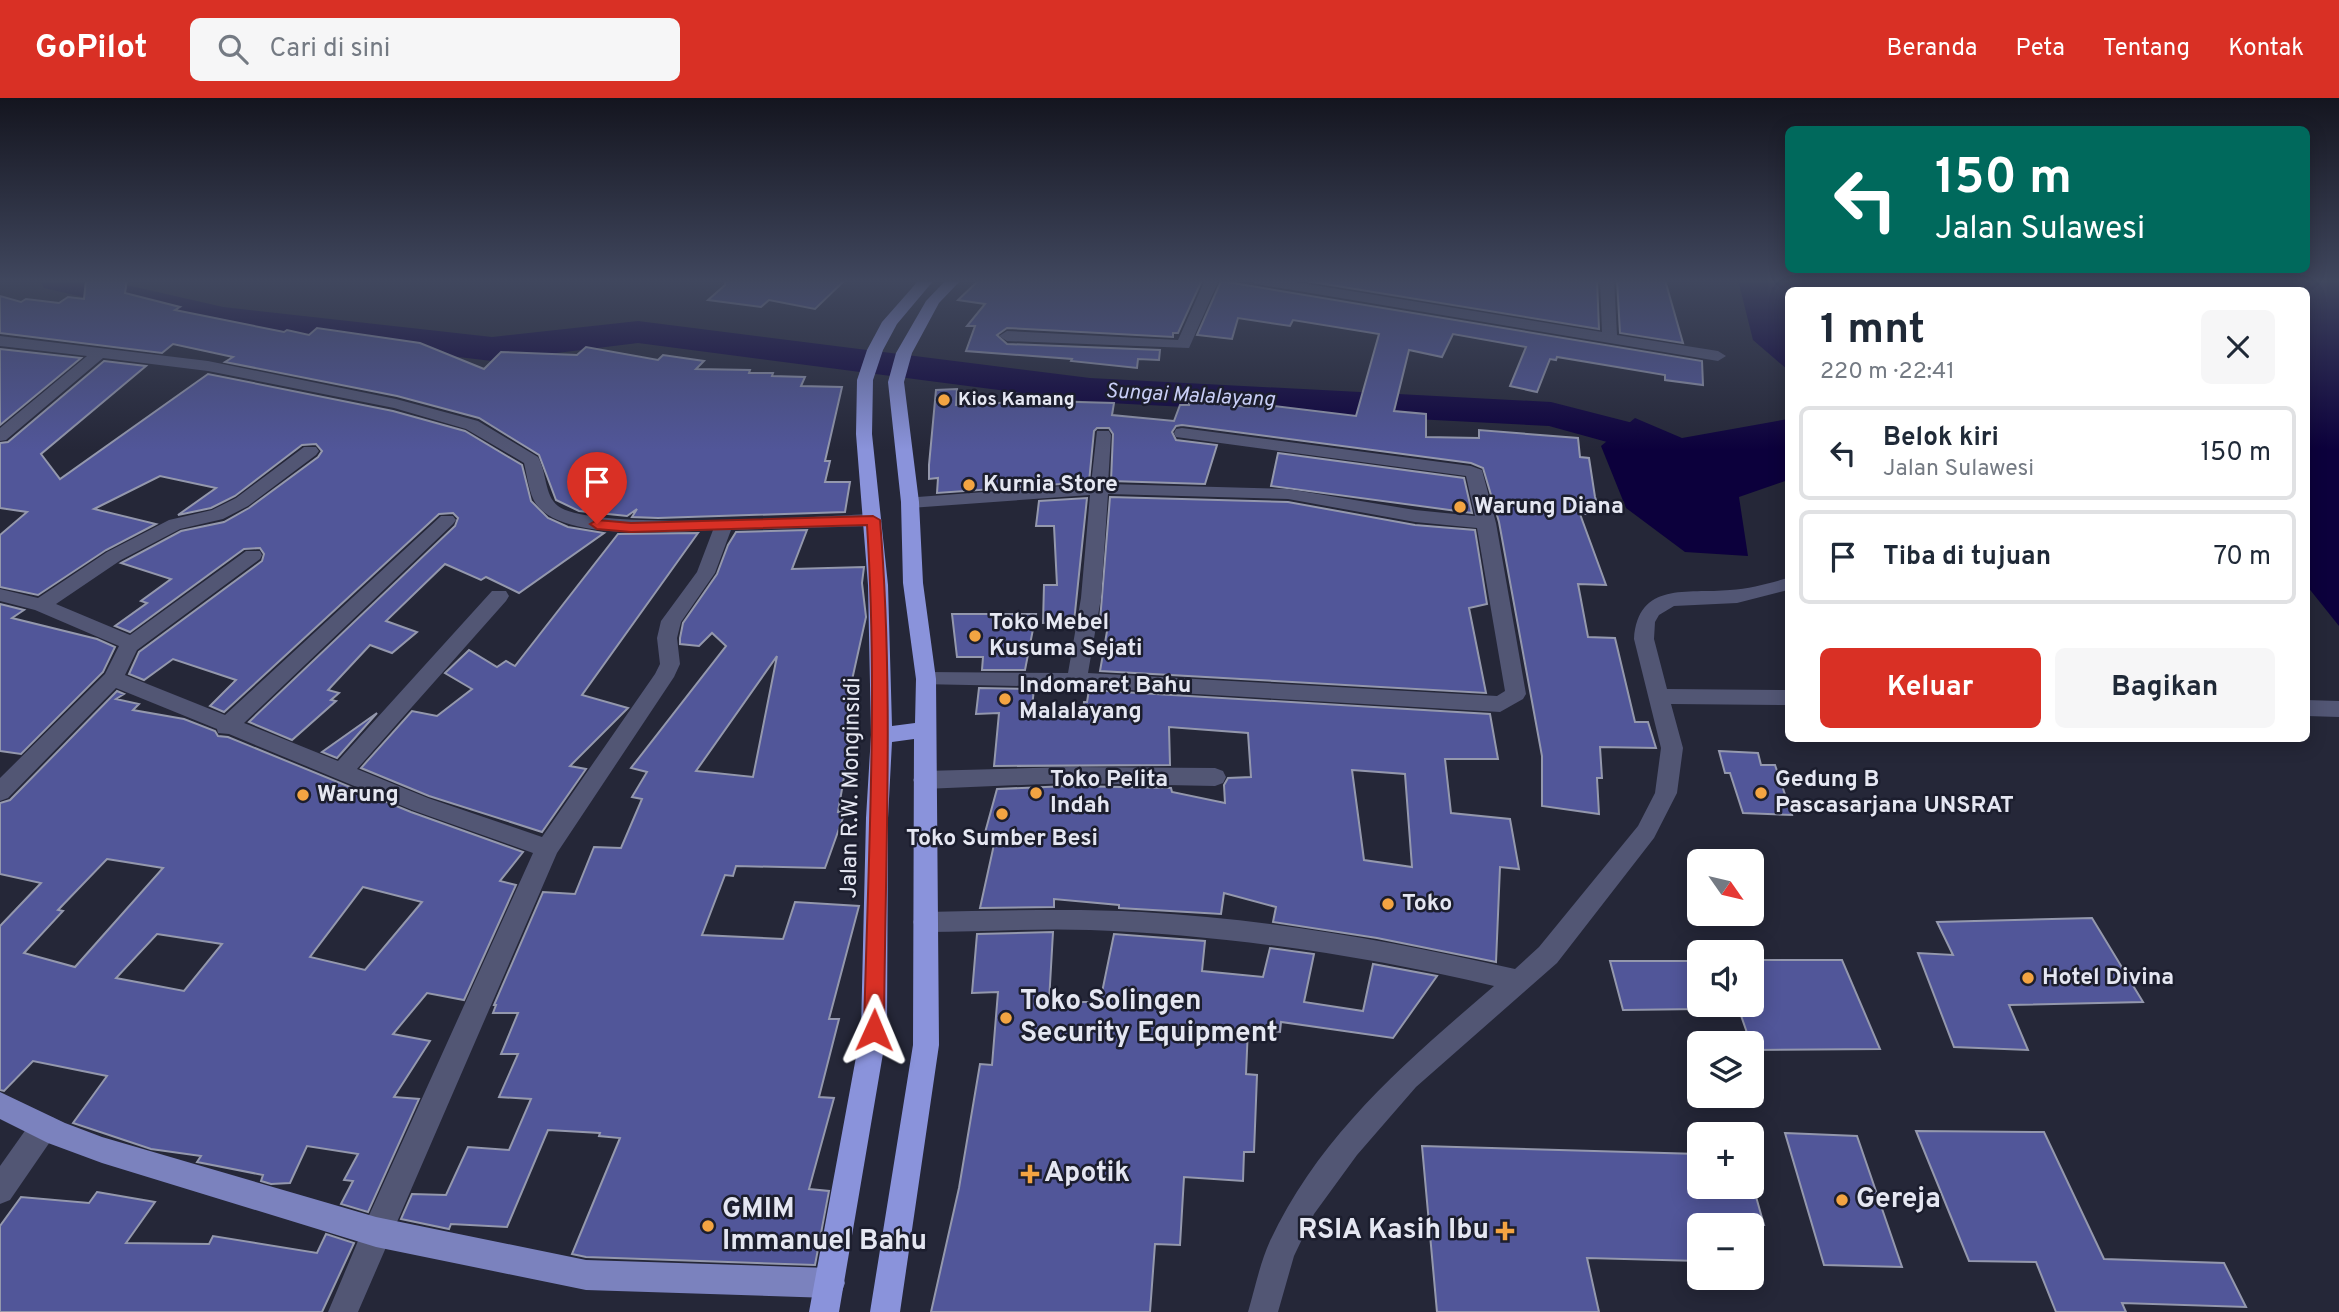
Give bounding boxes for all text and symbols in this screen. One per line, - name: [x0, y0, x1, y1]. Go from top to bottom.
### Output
- search box: [190, 18, 680, 81]
- text: GoPilot: [35, 28, 148, 70]
- icon: search: [214, 30, 252, 68]
- text: Cari di sini: [270, 33, 390, 66]
- text: Beranda: [1887, 34, 1978, 64]
- text: Peta: [2016, 34, 2065, 64]
- text: Tentang: [2103, 34, 2190, 64]
- text: Kontak: [2228, 34, 2304, 64]
- text: 150 m: [1935, 149, 2072, 211]
- icon: left: [1820, 154, 1911, 245]
- text: Jalan Sulawesi: [1935, 210, 2145, 250]
- text: 1 mnt: [1820, 305, 1925, 358]
- button: close: [2201, 310, 2275, 384]
- text: 220 m · 22:41: [1820, 358, 1955, 387]
- water label: Sungai Malalayang: [1104, 378, 1276, 414]
- place label: Kios Kamang: [958, 388, 1075, 412]
- marker: Kios Kamang: [936, 392, 952, 408]
- text: Belok kiri: [1883, 422, 1999, 455]
- icon: left: [1824, 434, 1862, 472]
- text: 150 m: [2200, 437, 2271, 470]
- pin: [567, 452, 627, 524]
- text: Jalan Sulawesi: [1883, 455, 2034, 484]
- icon: arrive: [578, 463, 616, 501]
- place label: Kurnia Store: [983, 471, 1118, 500]
- marker: Kurnia Store: [961, 477, 977, 493]
- place label: Warung Diana: [1474, 493, 1624, 522]
- marker: Warung Diana: [1452, 499, 1468, 515]
- icon: arrive: [1824, 538, 1862, 576]
- text: Tiba di tujuan: [1883, 541, 2051, 574]
- text: 70 m: [2213, 541, 2271, 574]
- place label: Toko Mebel Kusuma Sejati: [989, 609, 1142, 664]
- marker: Toko Mebel Kusuma Sejati: [967, 628, 983, 644]
- button: Keluar: [1820, 648, 2041, 728]
- button: Bagikan: [2055, 648, 2275, 728]
- place label: Indomaret Bahu Malalayang: [1019, 672, 1191, 727]
- street label: Jalan R.W. Monginsidi: [836, 677, 868, 899]
- marker: Indomaret Bahu Malalayang: [997, 691, 1013, 707]
- place label: Toko Pelita Indah: [1050, 766, 1168, 821]
- place label: Gedung B Pascasarjana UNSRAT: [1775, 766, 2014, 821]
- place label: Warung: [317, 781, 399, 810]
- marker: Toko Pelita Indah: [1028, 785, 1044, 801]
- marker: Gedung B Pascasarjana UNSRAT: [1753, 785, 1769, 801]
- marker: Warung: [295, 787, 311, 803]
- marker: Toko Sumber Besi: [994, 806, 1010, 822]
- place label: Toko Sumber Besi: [906, 825, 1098, 854]
- north arrow: [1687, 849, 1764, 926]
- map controls: [1687, 849, 1764, 1290]
- place label: Toko: [1402, 890, 1452, 919]
- marker: Toko: [1380, 896, 1396, 912]
- button: sound: [1687, 940, 1764, 1017]
- place label: Hotel Divina: [2042, 964, 2174, 993]
- marker: Hotel Divina: [2020, 970, 2036, 986]
- place label: Toko Solingen Security Equipment: [1020, 984, 1278, 1052]
- position arrow: [837, 993, 911, 1067]
- marker: Toko Solingen Security Equipment: [998, 1010, 1014, 1026]
- button: layers: [1687, 1031, 1764, 1108]
- button: +: [1687, 1122, 1764, 1199]
- place label: Apotik: [1044, 1156, 1130, 1192]
- marker: Apotik: [1022, 1166, 1038, 1182]
- place label: Gereja: [1856, 1182, 1941, 1218]
- place label: GMIM Immanuel Bahu: [722, 1192, 927, 1260]
- marker: Gereja: [1834, 1192, 1850, 1208]
- place label: RSIA Kasih Ibu: [1298, 1213, 1489, 1249]
- button: −: [1687, 1213, 1764, 1290]
- marker: GMIM Immanuel Bahu: [700, 1218, 716, 1234]
- marker: RSIA Kasih Ibu: [1495, 1221, 1515, 1241]

